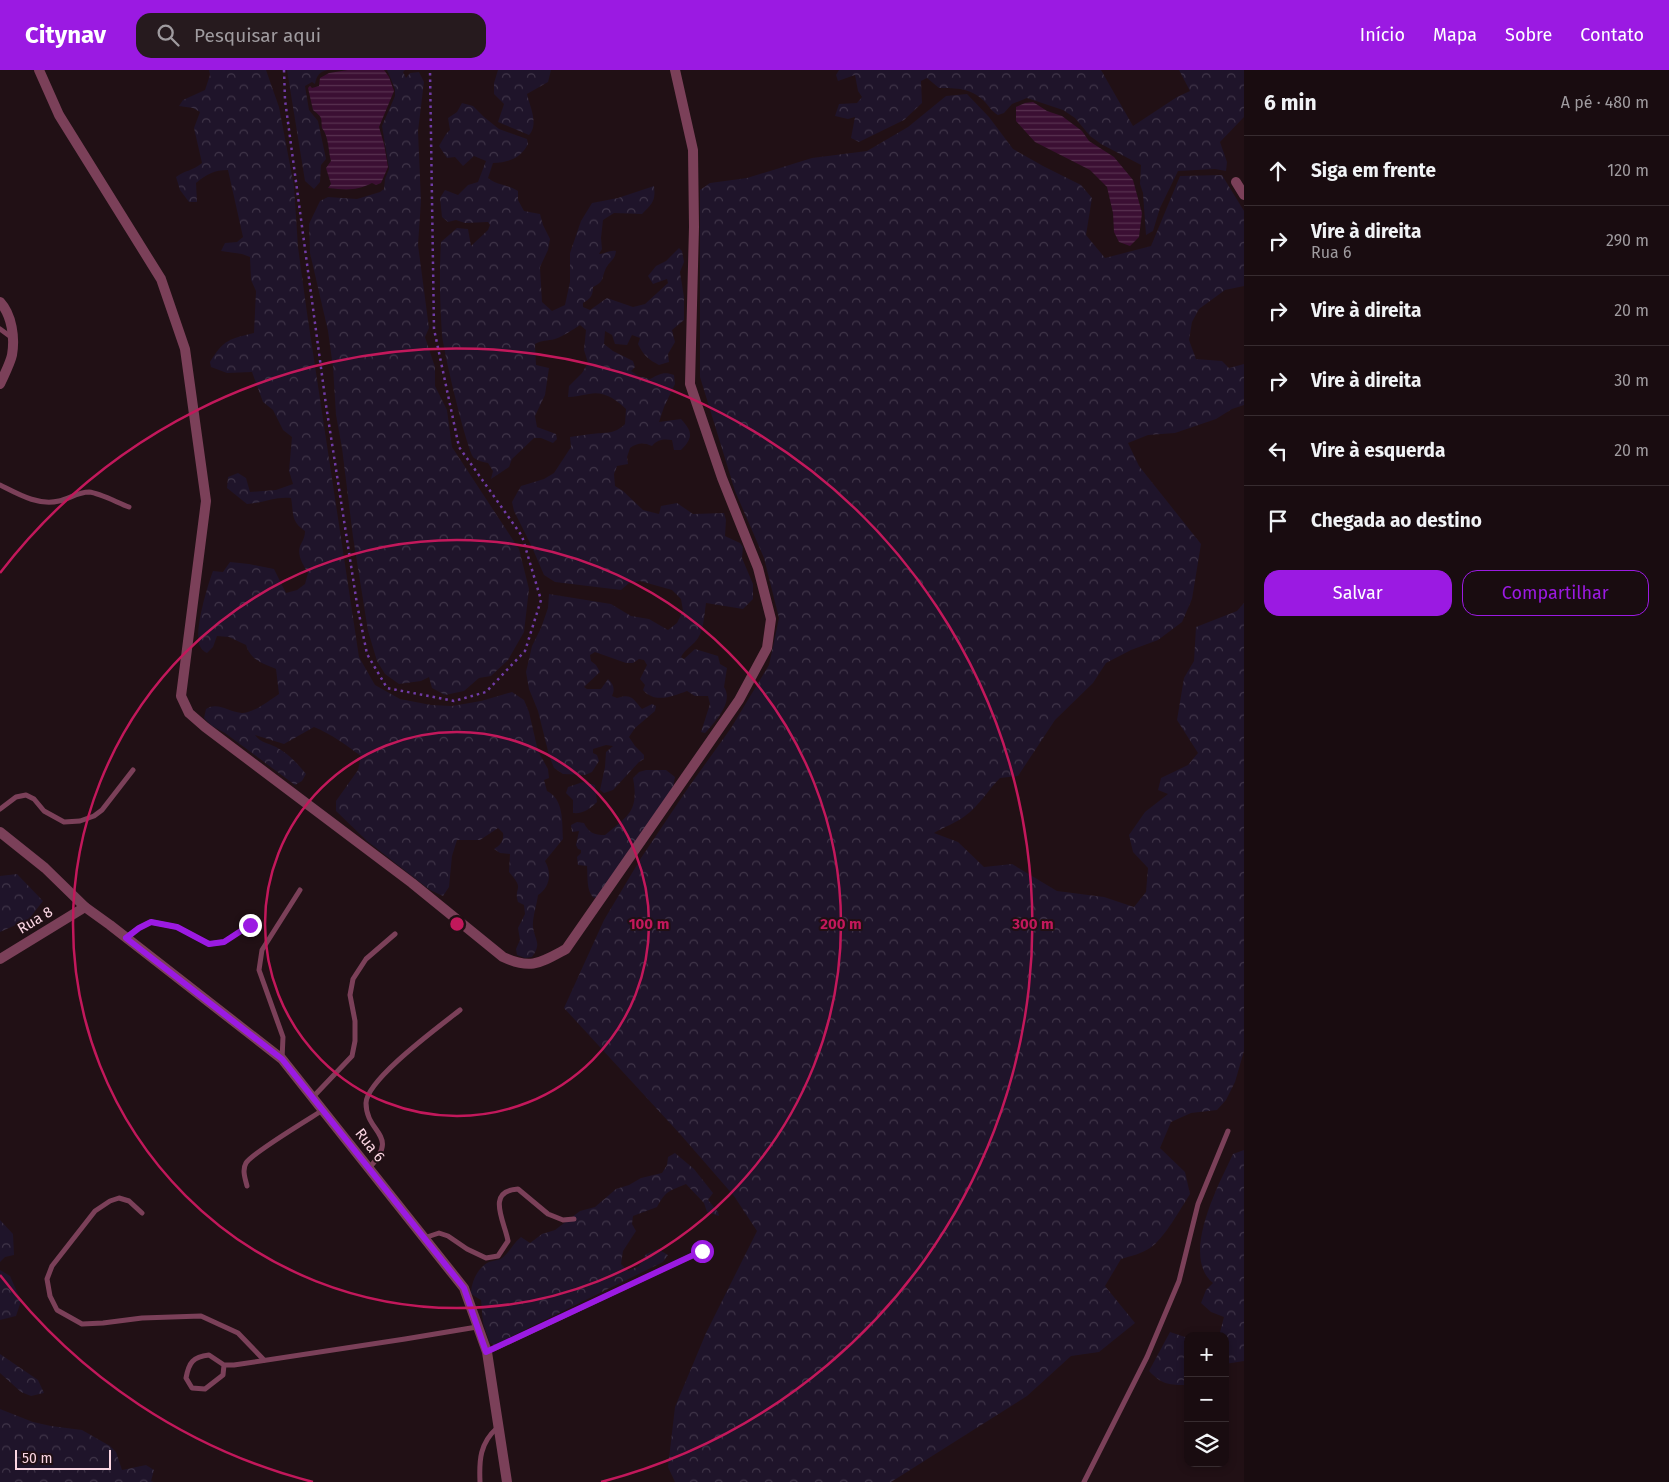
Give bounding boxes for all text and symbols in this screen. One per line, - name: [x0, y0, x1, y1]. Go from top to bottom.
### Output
- search box: [136, 13, 486, 58]
- text: Citynav: [25, 21, 106, 49]
- icon: search: [154, 21, 182, 49]
- text: Pesquisar aqui: [194, 24, 321, 47]
- text: Início: [1360, 24, 1405, 46]
- text: Mapa: [1433, 24, 1477, 46]
- text: Sobre: [1505, 24, 1552, 46]
- text: Contato: [1580, 24, 1644, 46]
- text: 6 min: [1264, 90, 1317, 116]
- text: A pé · 480 m: [1561, 93, 1649, 112]
- icon: ahead: [1264, 157, 1292, 185]
- text: Siga em frente: [1311, 159, 1436, 182]
- text: 120 m: [1607, 161, 1649, 180]
- text: Vire à direita: [1311, 220, 1421, 243]
- icon: right: [1264, 227, 1292, 255]
- text: 290 m: [1606, 231, 1649, 250]
- text: Rua 6: [1311, 243, 1351, 262]
- icon: right: [1264, 297, 1292, 325]
- text: Vire à direita: [1311, 299, 1421, 322]
- text: 20 m: [1614, 301, 1649, 320]
- icon: right: [1264, 367, 1292, 395]
- text: Vire à direita: [1311, 369, 1421, 392]
- text: 30 m: [1614, 371, 1649, 390]
- icon: left: [1264, 437, 1292, 465]
- text: Vire à esquerda: [1311, 439, 1445, 462]
- text: 20 m: [1614, 441, 1649, 460]
- icon: arrive: [1264, 507, 1292, 535]
- text: Chegada ao destino: [1311, 509, 1482, 532]
- button: Salvar: [1264, 570, 1452, 616]
- button: Compartilhar: [1462, 570, 1649, 616]
- street label: Rua 8: [14, 902, 56, 938]
- route end: [239, 914, 262, 937]
- centre of rings: [448, 915, 466, 933]
- text: 100 m: [629, 915, 669, 933]
- text: 200 m: [820, 915, 862, 933]
- text: 300 m: [1011, 915, 1054, 933]
- street label: Rua 6: [351, 1125, 389, 1165]
- route start: [691, 1240, 714, 1263]
- map controls: [1184, 1332, 1229, 1467]
- button: +: [1184, 1332, 1229, 1377]
- button: −: [1184, 1377, 1229, 1422]
- button: layers: [1184, 1422, 1229, 1467]
- scale bar: [15, 1447, 111, 1470]
- text: 50 m: [22, 1450, 53, 1467]

